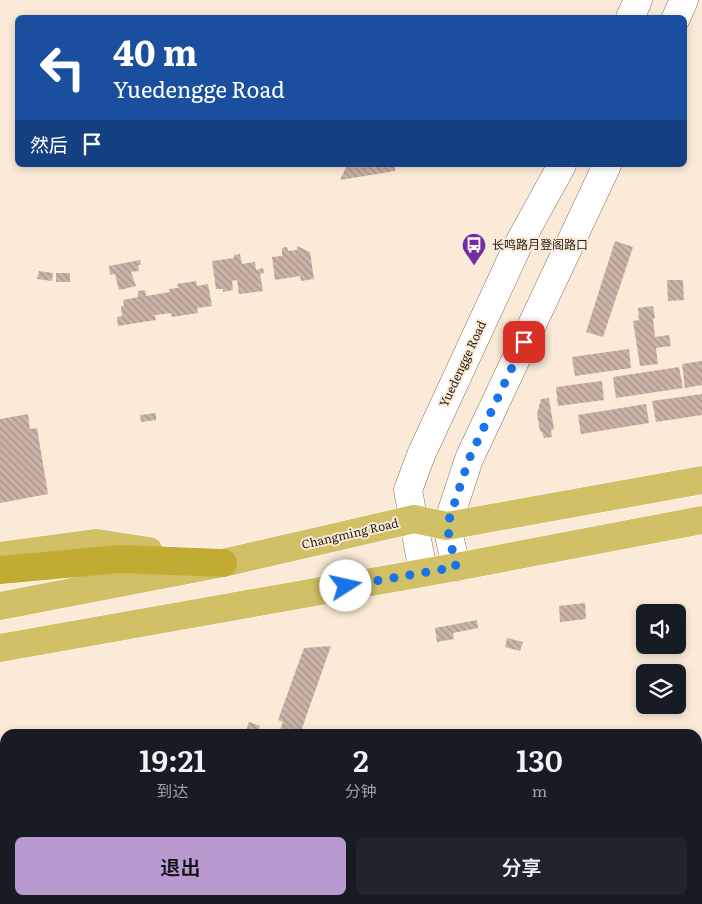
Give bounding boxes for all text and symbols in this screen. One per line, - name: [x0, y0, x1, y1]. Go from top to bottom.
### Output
- text: 40 m: [113, 25, 198, 77]
- icon: left: [30, 35, 95, 100]
- text: Yuedengge Road: [113, 72, 285, 105]
- text: 然后: [30, 130, 68, 158]
- icon: arrive: [78, 130, 106, 158]
- bus stop icon: 长鸣路月登阁路口: [461, 232, 487, 266]
- place label: 长鸣路月登阁路口: [492, 235, 588, 253]
- street label: Yuedengge Road: [434, 317, 490, 410]
- pin: [503, 321, 545, 363]
- icon: arrive: [510, 328, 538, 356]
- street label: Changming Road: [300, 513, 401, 553]
- position arrow: [319, 559, 371, 611]
- map controls: [636, 604, 686, 714]
- button: sound: [636, 604, 686, 654]
- button: layers: [636, 664, 686, 714]
- text: 19:21: [139, 737, 206, 781]
- text: 2: [353, 737, 369, 781]
- text: 130: [516, 737, 563, 781]
- text: 到达: [156, 778, 188, 802]
- text: 分钟: [345, 778, 377, 802]
- text: m: [532, 778, 547, 802]
- button: 退出: [15, 837, 346, 895]
- button: 分享: [356, 837, 687, 895]

